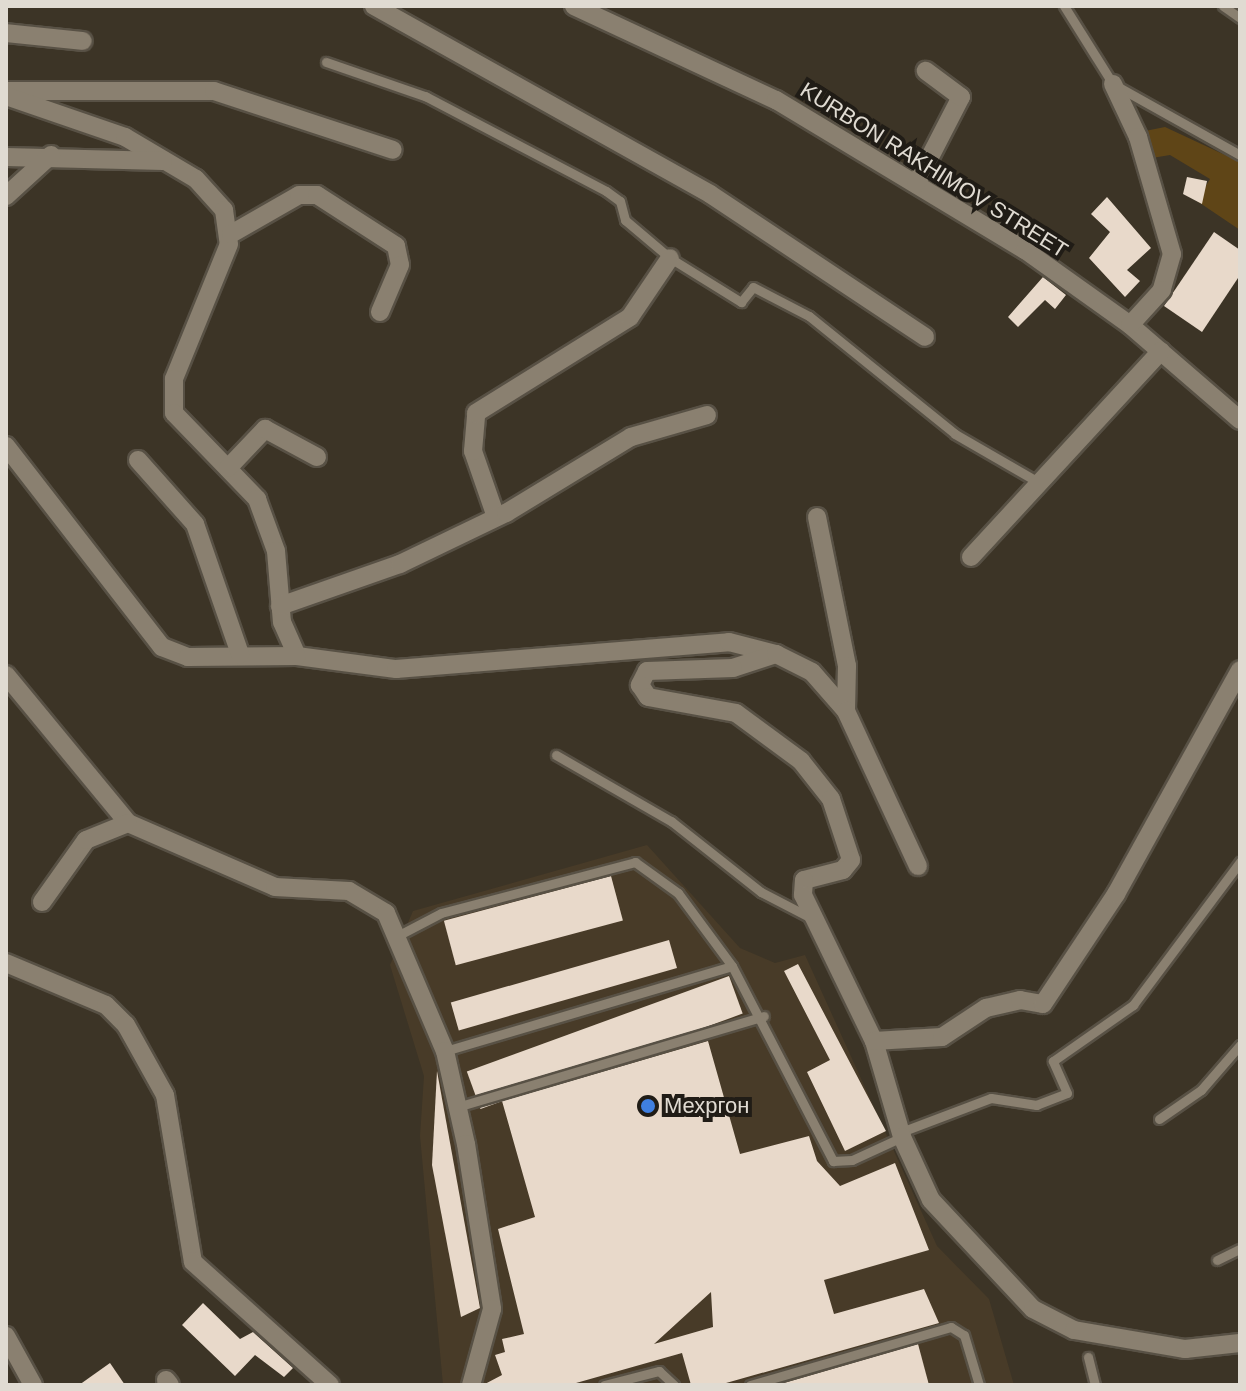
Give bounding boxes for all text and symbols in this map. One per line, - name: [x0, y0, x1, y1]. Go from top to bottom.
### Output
- street label: KURBON RAKHIMOV STREET: [795, 77, 1073, 263]
- place label: Мехргон: [664, 1093, 749, 1119]
- marker: Мехргон: [639, 1097, 657, 1115]

